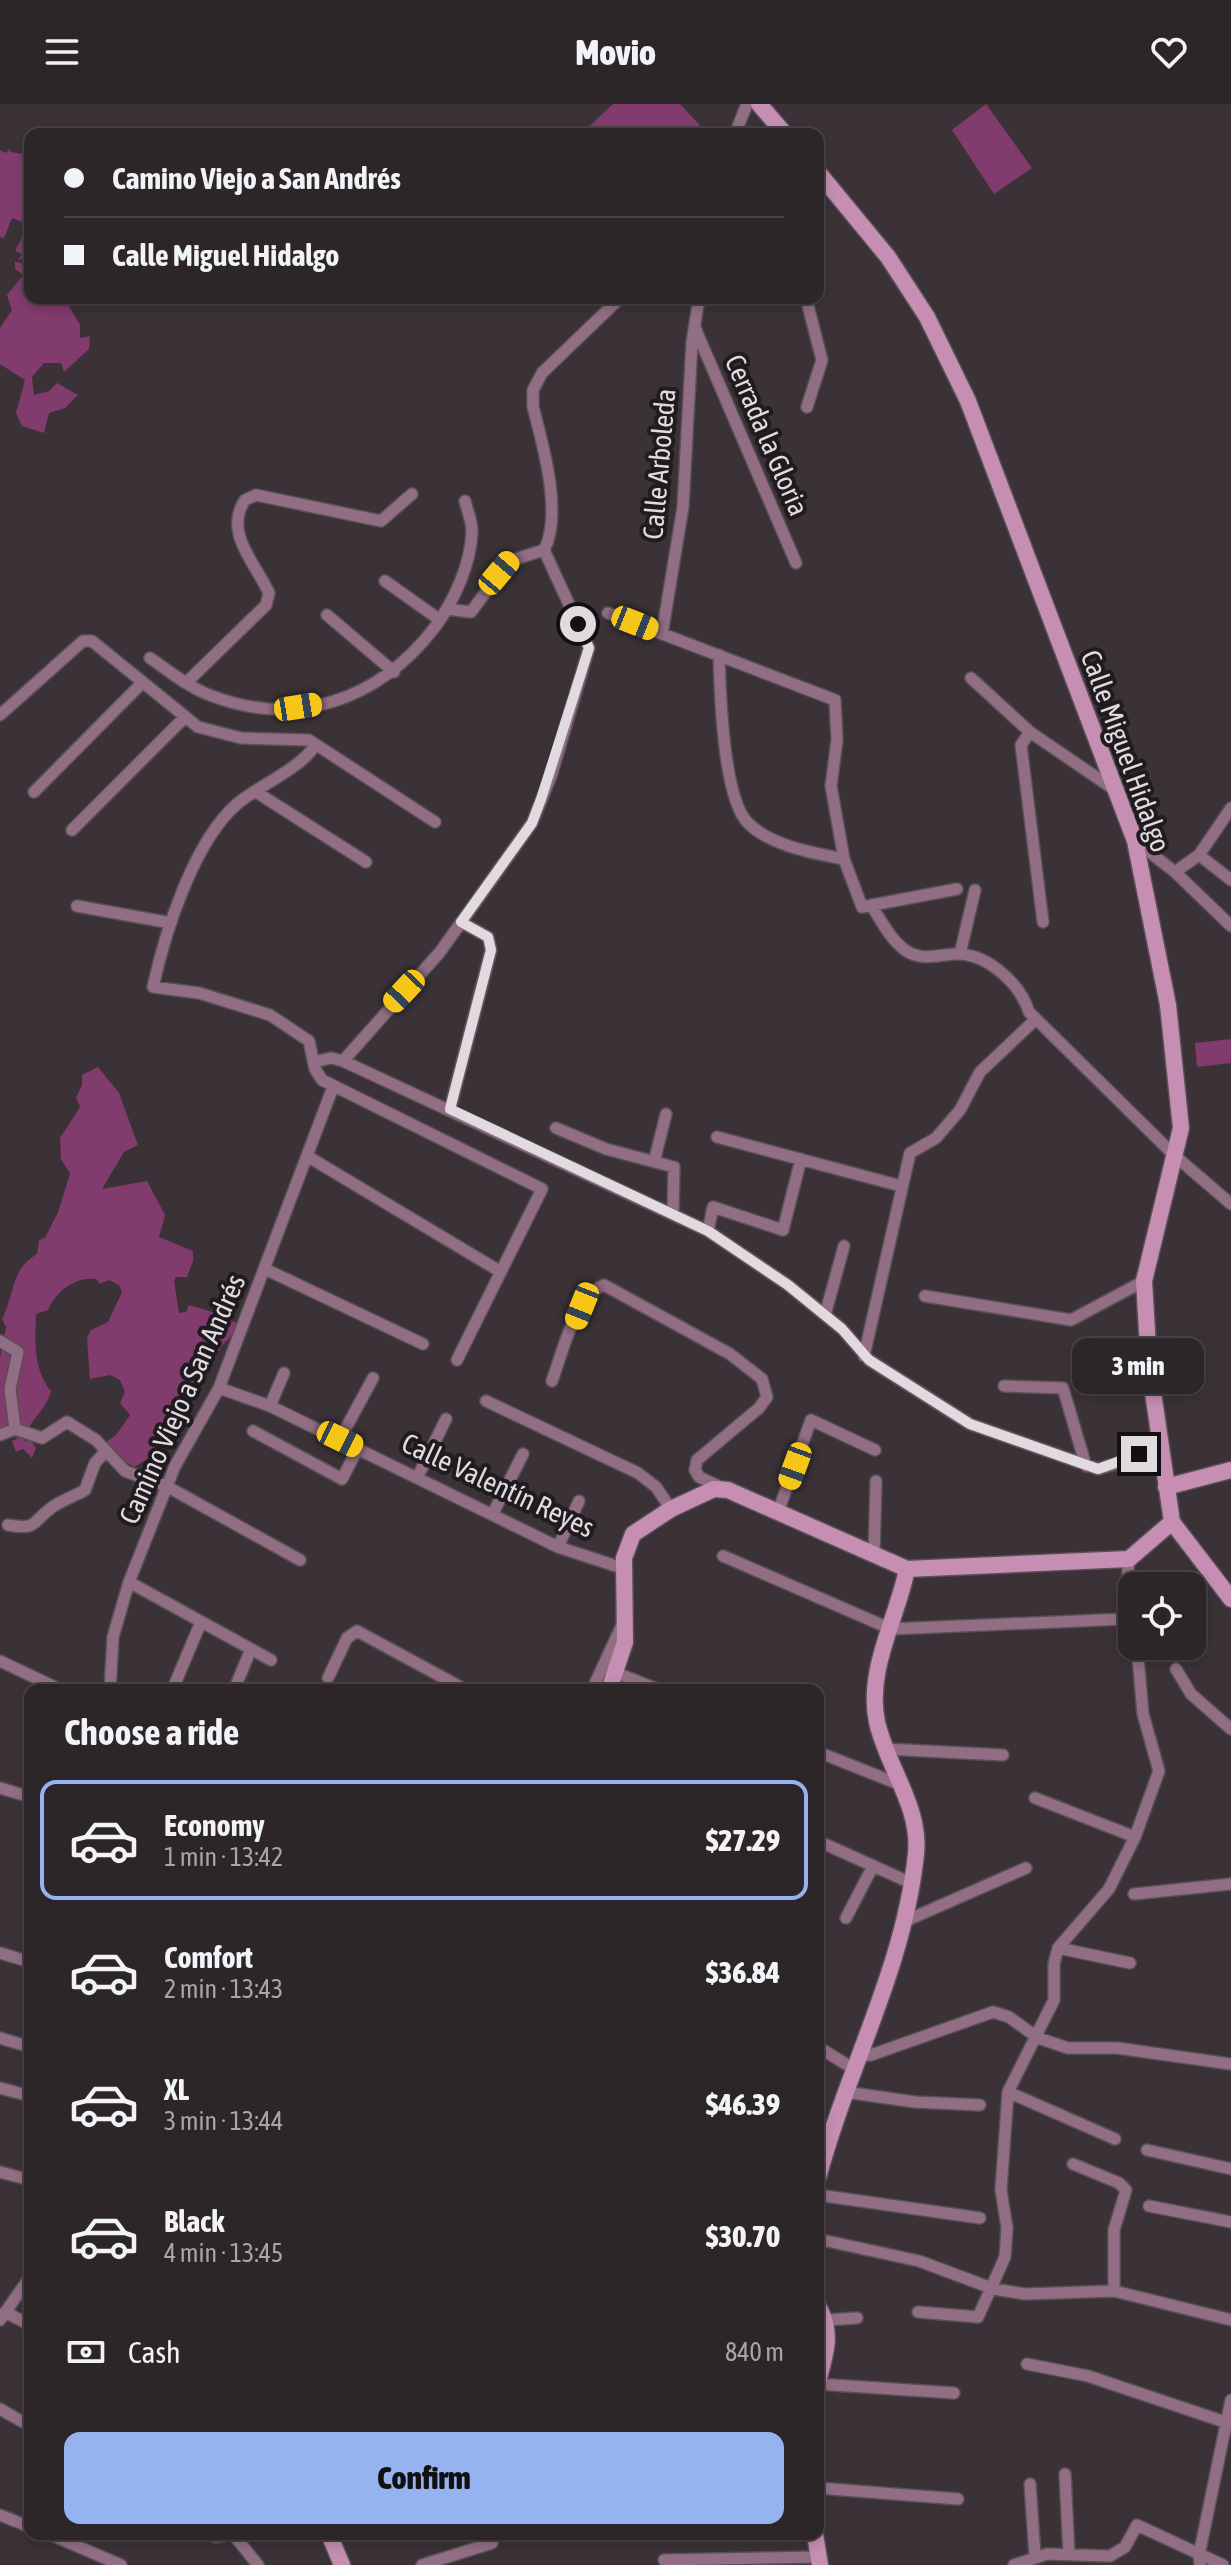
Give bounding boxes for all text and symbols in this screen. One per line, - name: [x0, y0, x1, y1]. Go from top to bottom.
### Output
- icon: menu: [40, 30, 84, 74]
- icon: heart: [1147, 30, 1191, 74]
- text: Movio: [575, 31, 656, 73]
- text: Camino Viejo a San Andrés: [112, 161, 401, 195]
- text: Calle Miguel Hidalgo: [112, 238, 339, 272]
- street label: Cerrada la Gloria: [719, 350, 815, 520]
- street label: Calle Arboleda: [636, 387, 682, 541]
- car: [474, 547, 524, 599]
- car: [608, 603, 662, 643]
- route start: [560, 606, 596, 642]
- street label: Calle Miguel Hidalgo: [1075, 646, 1177, 856]
- car: [272, 691, 324, 723]
- car: [379, 965, 429, 1017]
- street label: Camino Viejo a San Andrés: [113, 1269, 251, 1529]
- car: [562, 1279, 602, 1333]
- callout: 3 min: [1073, 1338, 1205, 1394]
- text: 3 min: [1111, 1351, 1165, 1381]
- car: [313, 1418, 367, 1460]
- street label: Calle Valentín Reyes: [397, 1426, 599, 1544]
- route end: [1121, 1436, 1157, 1472]
- car: [776, 1439, 814, 1493]
- map controls: [1118, 1572, 1206, 1660]
- button: locate: [1118, 1572, 1206, 1660]
- text: Choose a ride: [64, 1711, 239, 1753]
- icon: car: [68, 1804, 140, 1876]
- text: Economy: [164, 1808, 265, 1842]
- text: $27.29: [706, 1823, 780, 1857]
- text: 1 min · 13:42: [164, 1842, 283, 1872]
- icon: car: [68, 1936, 140, 2008]
- text: Comfort: [164, 1940, 253, 1974]
- text: $36.84: [706, 1955, 780, 1989]
- text: 2 min · 13:43: [164, 1974, 283, 2004]
- icon: car: [68, 2068, 140, 2140]
- text: XL: [164, 2072, 189, 2106]
- text: $46.39: [706, 2087, 780, 2121]
- text: 3 min · 13:44: [164, 2106, 283, 2136]
- icon: car: [68, 2200, 140, 2272]
- text: Black: [164, 2204, 224, 2238]
- text: $30.70: [706, 2219, 780, 2253]
- text: 4 min · 13:45: [164, 2238, 283, 2268]
- icon: cash: [64, 2330, 108, 2374]
- text: Cash: [128, 2335, 181, 2369]
- text: 840 m: [725, 2337, 784, 2367]
- button: Confirm: [64, 2432, 784, 2524]

